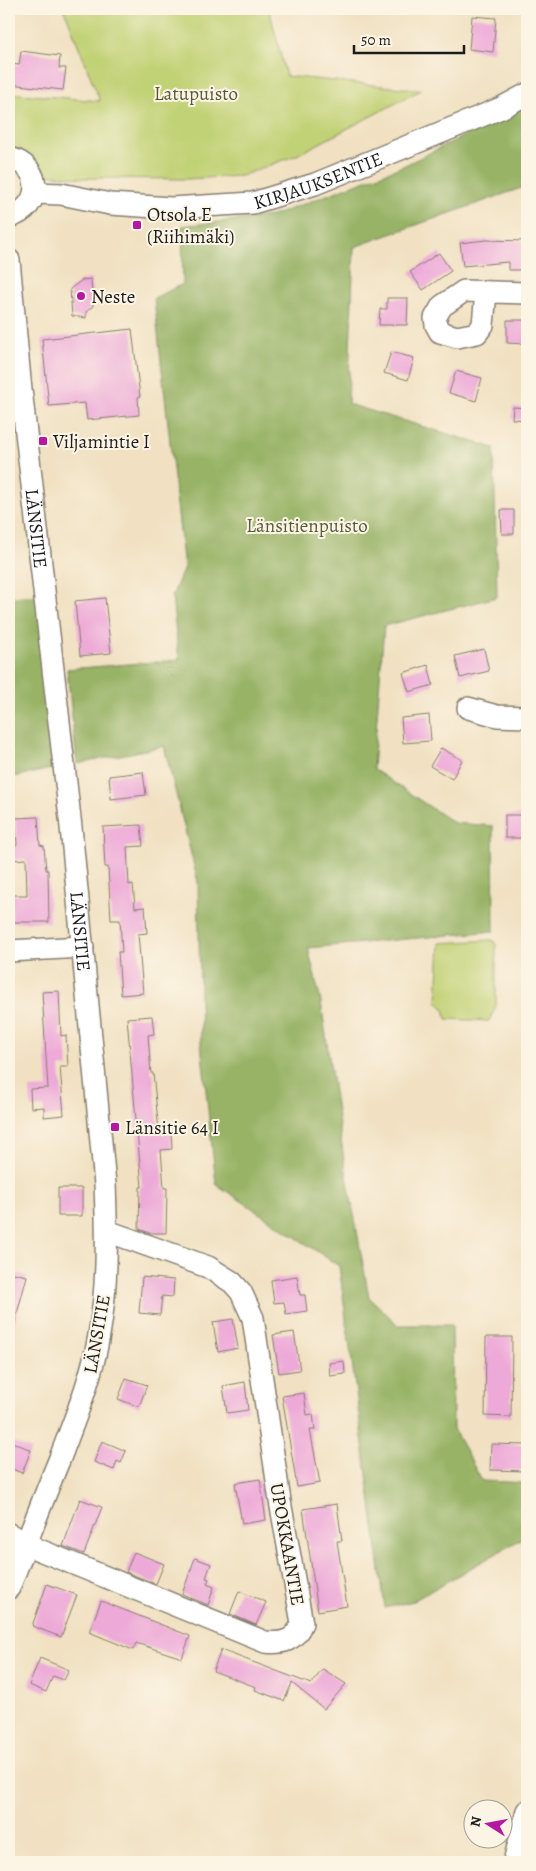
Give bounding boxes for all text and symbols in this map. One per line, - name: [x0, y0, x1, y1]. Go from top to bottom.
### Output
- scale bar: [354, 22, 464, 54]
- text: 50 m: [361, 30, 391, 50]
- park label: Latupuisto: [154, 81, 238, 107]
- street label: KIRJAUKSENTIE: [250, 146, 386, 216]
- place label: Otsola E (Riihimäki): [147, 202, 235, 250]
- marker: Otsola E (Riihimäki): [131, 219, 143, 231]
- place label: Neste: [91, 284, 135, 310]
- marker: Neste: [75, 290, 87, 302]
- place label: Viljamintie I: [52, 429, 150, 455]
- marker: Viljamintie I: [37, 435, 49, 447]
- street label: LÄNSITIE: [19, 487, 53, 570]
- park label: Länsitienpuisto: [246, 513, 368, 539]
- street label: LÄNSITIE: [63, 890, 97, 972]
- place label: Länsitie 64 I: [125, 1115, 219, 1141]
- marker: Länsitie 64 I: [109, 1121, 121, 1133]
- street label: LÄNSITIE: [77, 1293, 117, 1376]
- street label: UPOKKAANTIE: [263, 1481, 311, 1608]
- north arrow: [464, 1798, 514, 1848]
- text: N: [465, 1815, 486, 1828]

